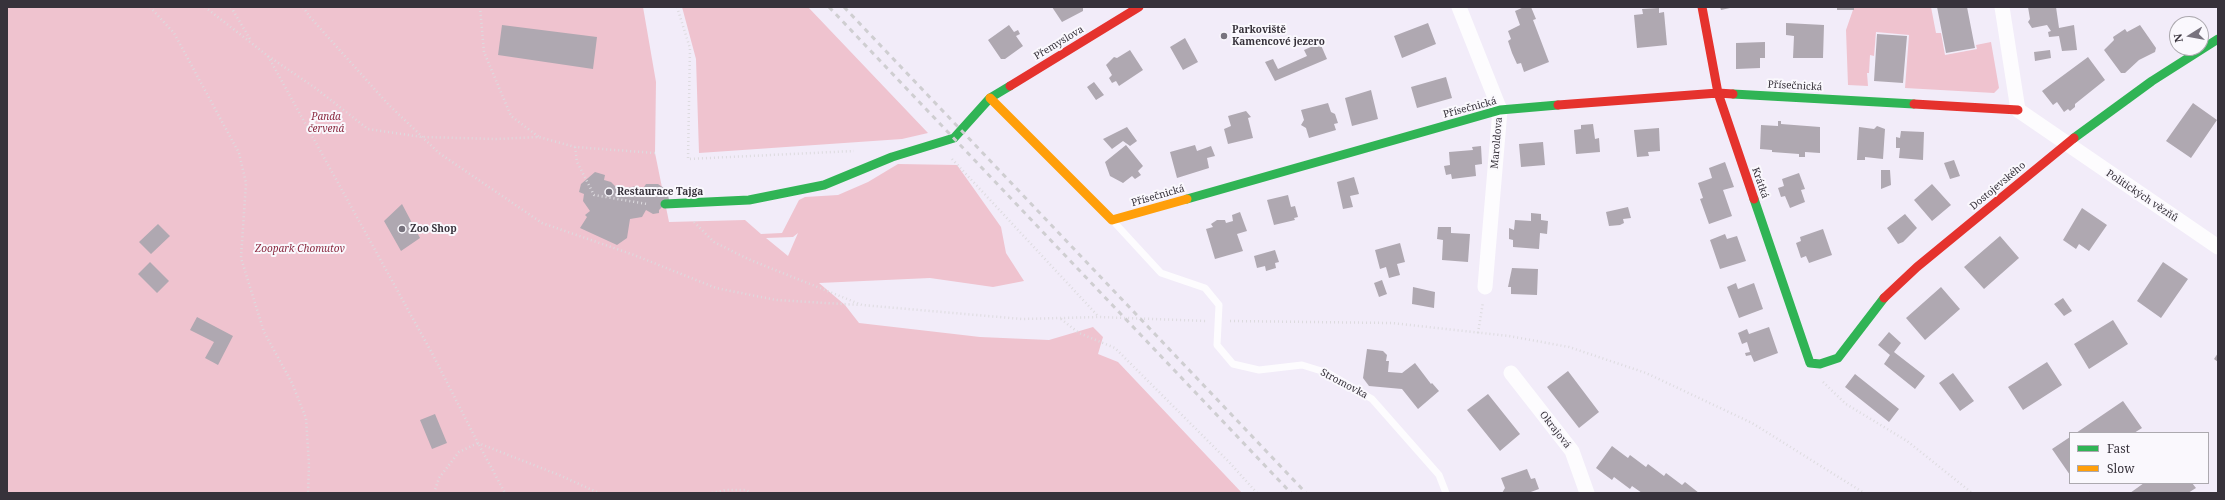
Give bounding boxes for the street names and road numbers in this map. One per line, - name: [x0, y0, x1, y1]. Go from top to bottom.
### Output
- street label: Přemyslova: [1032, 23, 1086, 63]
- street label: Přísečnická: [1767, 79, 1823, 93]
- street label: Přísečnická: [1442, 95, 1498, 121]
- street label: Maroldova: [1489, 117, 1505, 169]
- street label: Dostojevského: [1968, 159, 2028, 213]
- street label: Krátká: [1749, 166, 1771, 200]
- street label: Politických vězňů: [2104, 167, 2180, 225]
- street label: Přísečnická: [1130, 183, 1186, 209]
- street label: Stromovka: [1318, 367, 1370, 401]
- street label: Okrajová: [1537, 409, 1573, 451]

